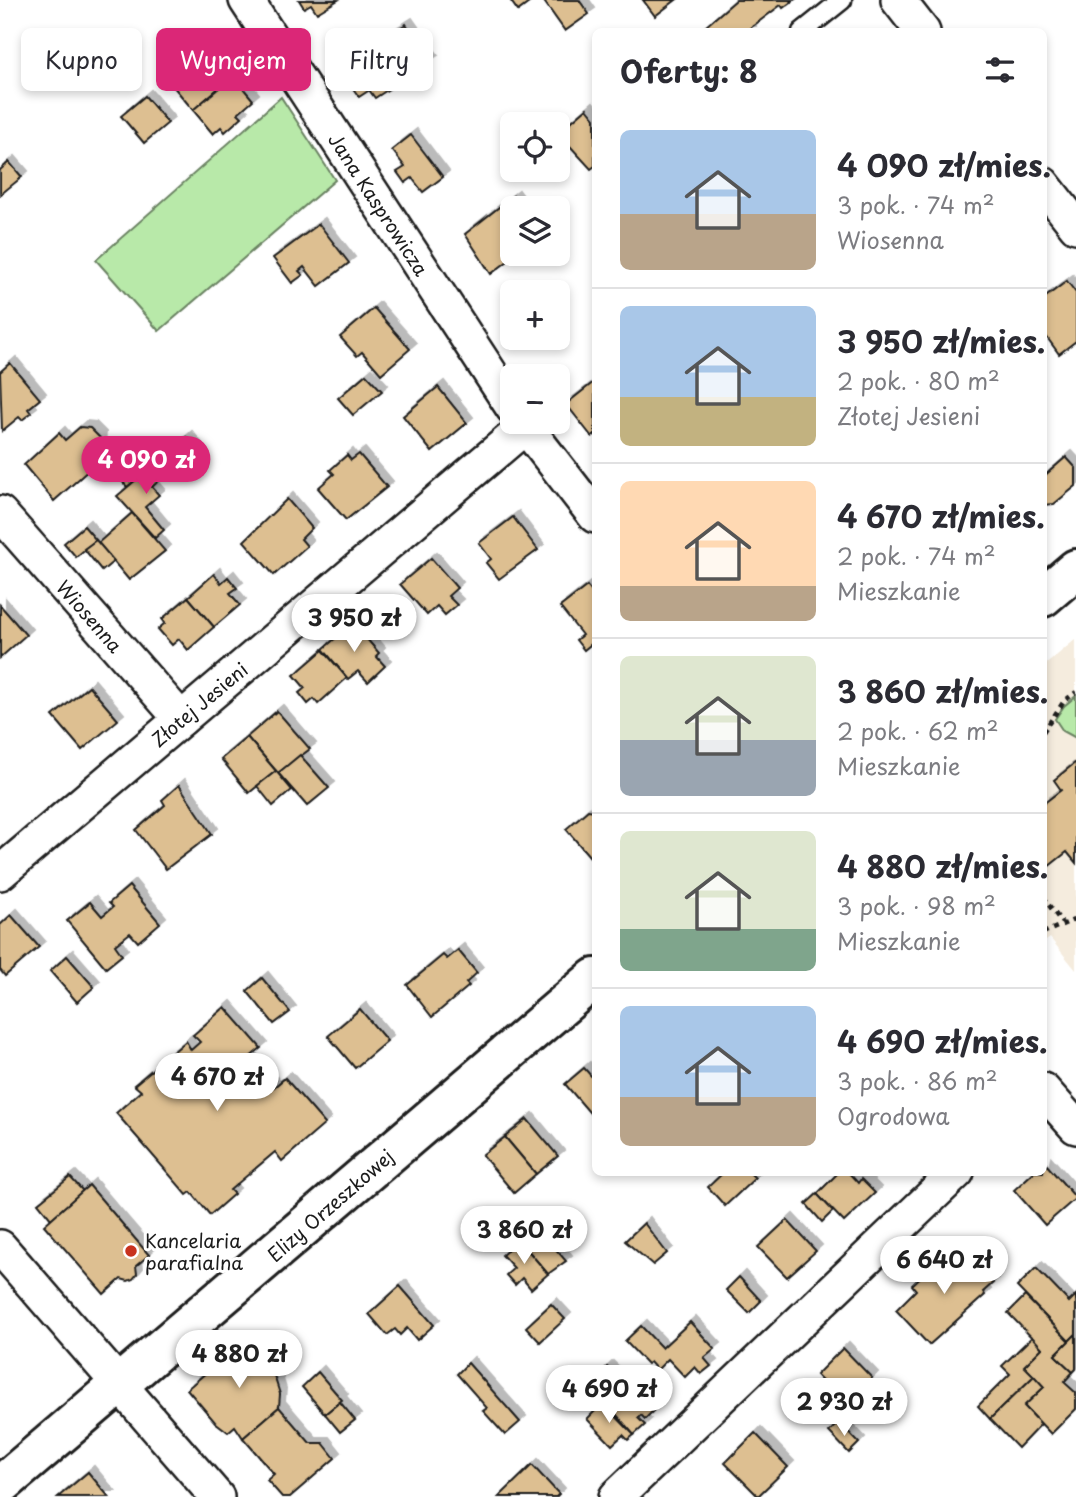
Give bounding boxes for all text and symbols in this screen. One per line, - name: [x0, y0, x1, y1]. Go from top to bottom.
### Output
- chip: Kupno: [21, 28, 142, 91]
- chip: Wynajem: [156, 28, 311, 91]
- chip: Filtry: [325, 28, 433, 91]
- text: Oferty: 8: [620, 48, 758, 93]
- icon: filters: [981, 51, 1019, 89]
- map controls: [500, 112, 570, 434]
- button: locate: [500, 112, 570, 182]
- street label: Jana Kasprowicza: [322, 127, 436, 281]
- text: 4 090 zł/mies.: [837, 142, 1051, 187]
- icon: home: [676, 158, 760, 242]
- text: 3 pok. · 74 m²: [837, 187, 995, 222]
- button: layers: [500, 196, 570, 266]
- text: Wiosenna: [837, 222, 944, 257]
- button: +: [500, 280, 570, 350]
- text: 3 950 zł/mies.: [837, 318, 1045, 363]
- icon: home: [676, 334, 760, 418]
- text: 2 pok. · 80 m²: [837, 363, 1000, 398]
- button: −: [500, 364, 570, 434]
- text: Złotej Jesieni: [837, 398, 980, 433]
- pin: 4 090 zł: [74, 436, 218, 496]
- text: 4 090 zł: [97, 441, 195, 476]
- text: 4 670 zł/mies.: [837, 493, 1045, 538]
- icon: home: [676, 509, 760, 593]
- text: 2 pok. · 74 m²: [837, 538, 996, 573]
- text: Mieszkanie: [837, 573, 961, 608]
- street label: Wiosenna: [51, 574, 130, 659]
- pin: 3 950 zł: [282, 594, 426, 654]
- text: 3 950 zł: [308, 599, 400, 634]
- street label: Złotej Jesieni: [145, 655, 253, 753]
- text: 3 860 zł/mies.: [837, 668, 1048, 713]
- icon: home: [676, 684, 760, 768]
- text: 2 pok. · 62 m²: [837, 713, 999, 748]
- text: Mieszkanie: [837, 748, 961, 783]
- text: 4 880 zł/mies.: [837, 843, 1048, 888]
- icon: home: [676, 859, 760, 943]
- text: 3 pok. · 98 m²: [837, 888, 996, 923]
- text: Mieszkanie: [837, 923, 961, 958]
- text: 4 690 zł/mies.: [837, 1018, 1048, 1063]
- icon: home: [676, 1034, 760, 1118]
- pin: 4 670 zł: [145, 1054, 289, 1113]
- text: 4 670 zł: [171, 1058, 263, 1093]
- text: 3 pok. · 86 m²: [837, 1063, 998, 1098]
- text: Ogrodowa: [837, 1098, 949, 1133]
- street label: Elizy Orzeszkowej: [261, 1142, 399, 1268]
- pin: 3 860 zł: [452, 1206, 596, 1266]
- text: 3 860 zł: [476, 1211, 572, 1246]
- place label: Kancelaria parafialna: [145, 1226, 243, 1276]
- pin: 6 640 zł: [872, 1236, 1016, 1296]
- text: 6 640 zł: [896, 1241, 992, 1276]
- marker: Kancelaria parafialna: [123, 1243, 139, 1259]
- pin: 4 880 zł: [167, 1330, 311, 1390]
- text: 4 880 zł: [191, 1335, 287, 1370]
- pin: 4 690 zł: [537, 1366, 681, 1425]
- text: 4 690 zł: [562, 1370, 656, 1405]
- pin: 2 930 zł: [772, 1378, 916, 1438]
- text: 2 930 zł: [797, 1383, 891, 1418]

